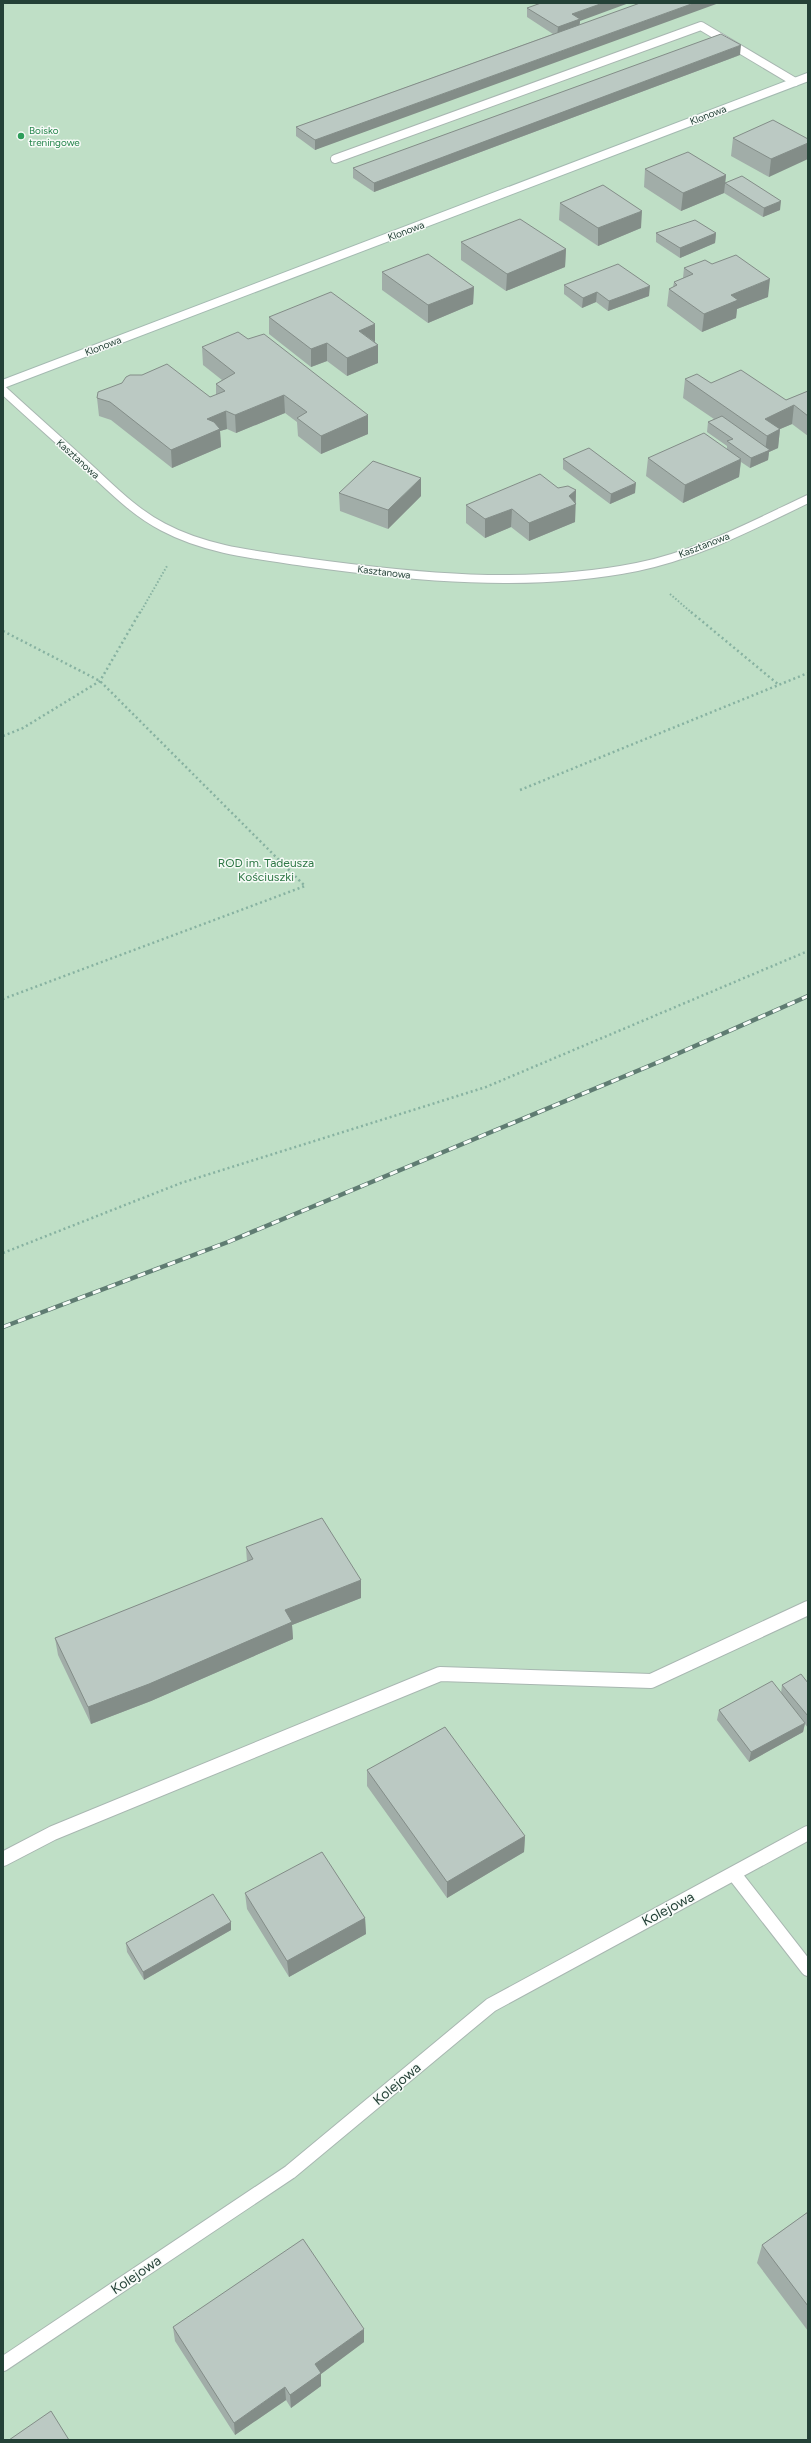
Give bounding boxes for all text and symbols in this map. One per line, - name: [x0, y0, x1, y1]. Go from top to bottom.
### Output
- street label: Klonowa: [688, 102, 728, 128]
- place label: Boisko treningowe: [29, 124, 80, 149]
- marker: Boisko treningowe: [16, 131, 26, 141]
- street label: Klonowa: [386, 218, 426, 244]
- street label: Klonowa: [83, 333, 123, 359]
- street label: Kasztanowa: [54, 436, 102, 482]
- street label: Kasztanowa: [677, 529, 731, 561]
- street label: Kasztanowa: [357, 562, 411, 582]
- park label: ROD im. Tadeusza Kościuszki: [218, 856, 314, 884]
- street label: Kolejowa: [639, 1888, 697, 1930]
- street label: Kolejowa: [370, 2059, 424, 2109]
- street label: Kolejowa: [108, 2252, 164, 2298]

